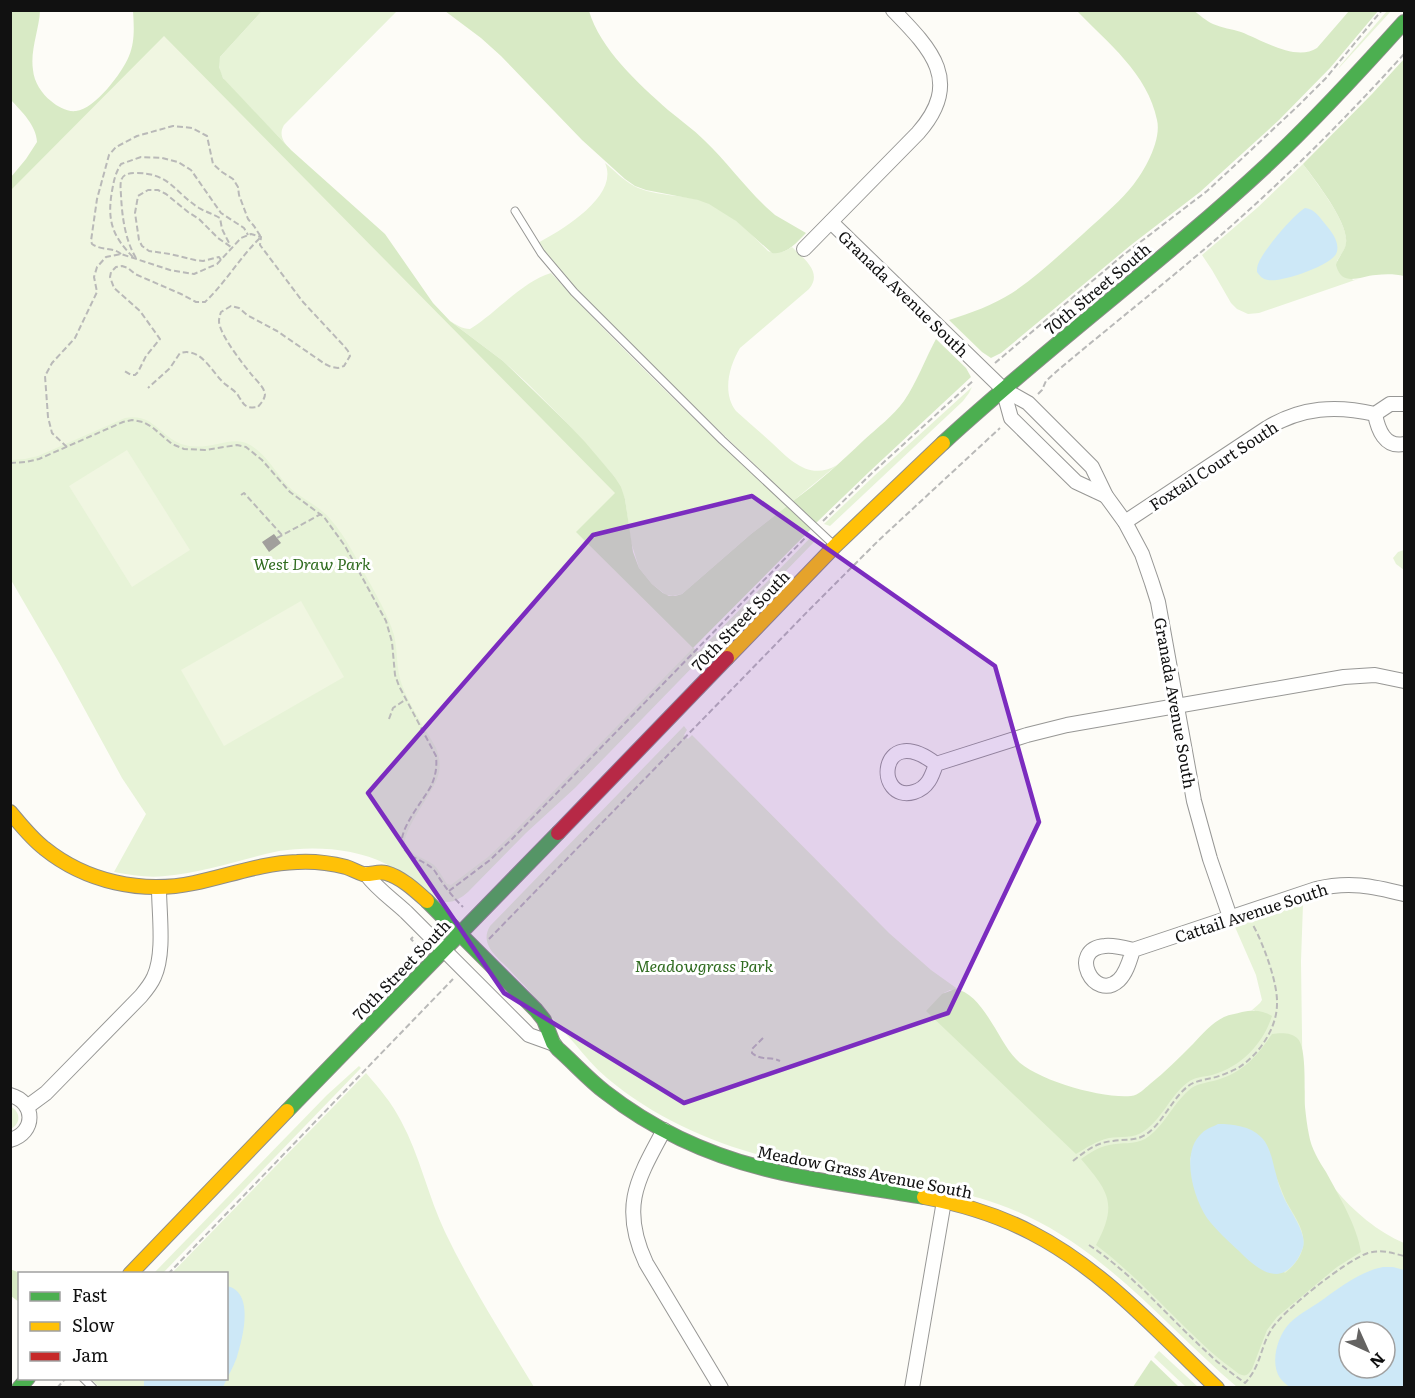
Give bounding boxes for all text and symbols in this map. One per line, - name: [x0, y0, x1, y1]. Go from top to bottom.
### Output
- street label: Granada Avenue South: [833, 224, 975, 362]
- street label: 70th Street South: [1039, 236, 1156, 340]
- street label: Foxtail Court South: [1144, 414, 1283, 516]
- park label: West Draw Park: [253, 551, 371, 575]
- street label: 70th Street South: [685, 564, 795, 676]
- street label: Granada Avenue South: [1149, 615, 1203, 791]
- street label: Cattail Avenue South: [1171, 876, 1331, 948]
- street label: 70th Street South: [346, 913, 456, 1025]
- park label: Meadowgrass Park: [635, 953, 773, 977]
- street label: Meadow Grass Avenue South: [755, 1138, 975, 1204]
- legend: [18, 1272, 228, 1380]
- text: Fast: [72, 1281, 108, 1308]
- text: Slow: [72, 1311, 115, 1338]
- north arrow: [1337, 1320, 1397, 1380]
- text: Jam: [72, 1341, 108, 1368]
- text: N: [1365, 1348, 1392, 1375]

